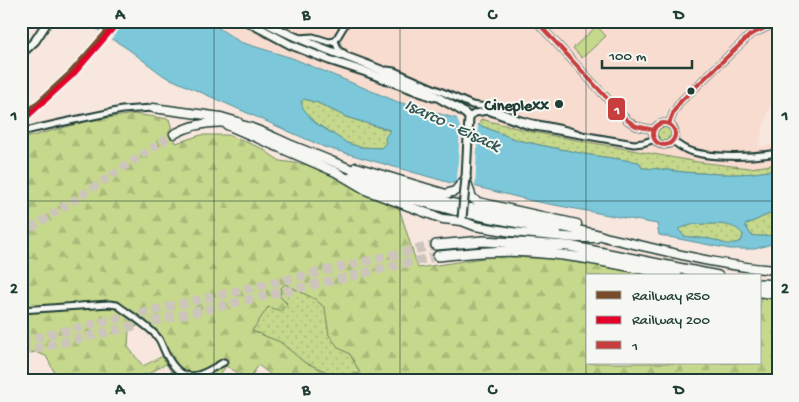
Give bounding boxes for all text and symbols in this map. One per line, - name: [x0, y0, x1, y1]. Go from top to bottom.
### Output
- text: A: [114, 7, 126, 26]
- text: B: [301, 7, 311, 26]
- text: C: [487, 7, 498, 26]
- text: D: [672, 7, 685, 26]
- scale bar: [602, 38, 692, 70]
- text: 100 m: [608, 48, 647, 66]
- unlabelled marker: [686, 86, 696, 96]
- water label: Isarco - Eisack: [401, 95, 505, 158]
- line badge: 1: [607, 97, 626, 121]
- place label: Cineplexx: [484, 98, 550, 117]
- marker: Cineplexx: [553, 98, 565, 110]
- text: 1: [613, 103, 620, 120]
- text: 1: [10, 108, 17, 127]
- text: 1: [781, 108, 788, 127]
- legend: [586, 274, 762, 364]
- text: 2: [10, 281, 18, 300]
- text: 2: [781, 281, 789, 300]
- text: Railway R50: [632, 288, 710, 306]
- text: Railway 200: [632, 312, 710, 330]
- text: 1: [631, 338, 638, 356]
- text: A: [114, 382, 126, 401]
- text: B: [301, 382, 311, 401]
- text: C: [487, 382, 498, 401]
- text: D: [672, 382, 685, 401]

